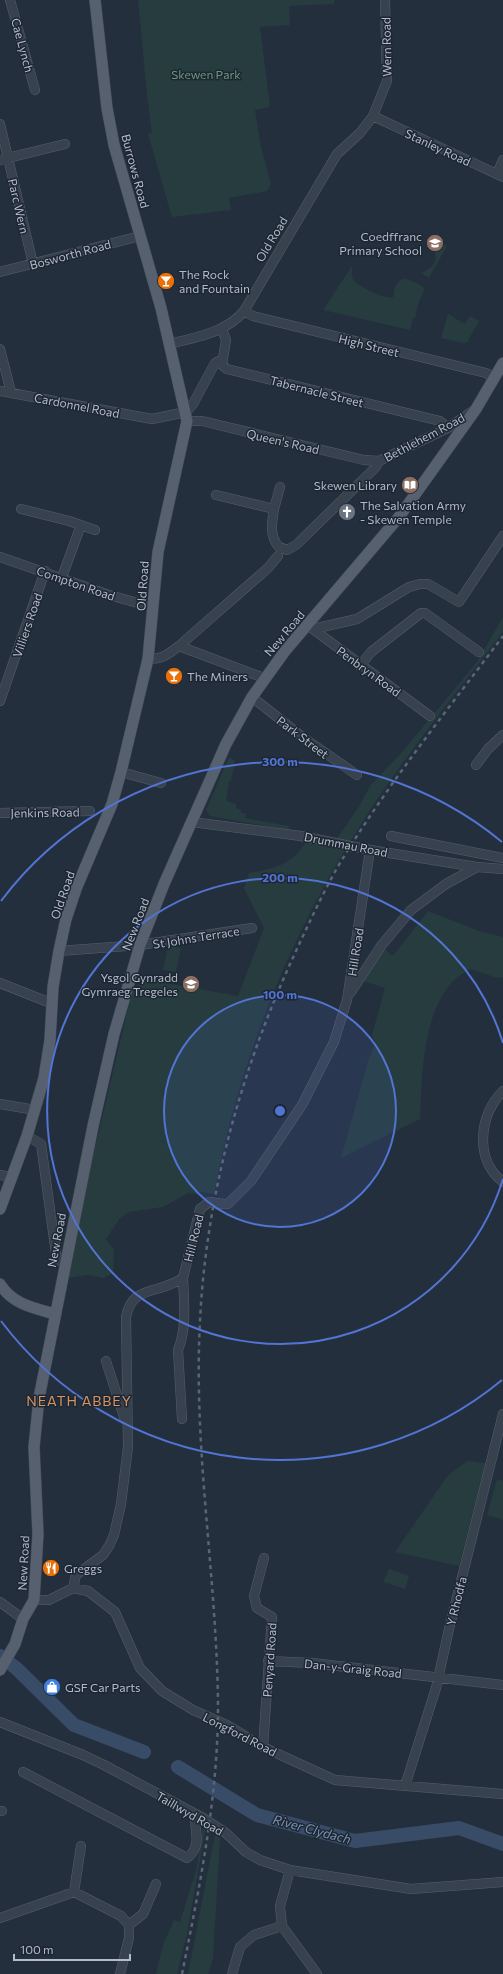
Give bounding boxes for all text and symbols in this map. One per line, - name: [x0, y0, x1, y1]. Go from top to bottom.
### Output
- street label: Cae Lynch: [9, 16, 37, 74]
- street label: Wern Road: [378, 17, 394, 77]
- park label: Skewen Park: [171, 67, 241, 81]
- street label: Stanley Road: [403, 126, 473, 168]
- street label: Burrows Road: [119, 132, 153, 210]
- street label: Parc Wern: [6, 177, 32, 235]
- street label: Old Road: [252, 214, 290, 264]
- place label: Coedffranc Primary School: [339, 229, 422, 257]
- school or university icon: Coedffranc Primary School: [425, 233, 445, 253]
- street label: Bosworth Road: [28, 236, 112, 272]
- place label: The Rock and Fountain: [179, 267, 250, 295]
- bar icon: The Rock and Fountain: [156, 271, 176, 291]
- street label: High Street: [337, 331, 401, 359]
- street label: Tabernacle Street: [269, 373, 365, 409]
- street label: Cardonnel Road: [33, 390, 121, 420]
- street label: Bethlehem Road: [381, 410, 467, 464]
- street label: Queen's Road: [245, 426, 321, 456]
- library icon: Skewen Library: [400, 475, 420, 495]
- place label: Skewen Library: [314, 478, 397, 492]
- place label: The Salvation Army - Skewen Temple: [360, 498, 466, 526]
- church icon: The Salvation Army - Skewen Temple: [337, 502, 357, 522]
- street label: Old Road: [133, 560, 151, 611]
- street label: Compton Road: [35, 563, 117, 603]
- street label: Villiers Road: [9, 591, 45, 659]
- street label: New Road: [261, 607, 307, 659]
- street label: Penbryn Road: [334, 643, 404, 699]
- bar icon: The Miners: [164, 666, 184, 686]
- place label: The Miners: [187, 669, 248, 683]
- street label: Park Street: [274, 713, 332, 761]
- text: 300 m: [262, 754, 298, 768]
- street label: Jenkins Road: [10, 804, 80, 821]
- street label: Drummau Road: [303, 829, 389, 859]
- street label: Old Road: [47, 869, 77, 921]
- text: 200 m: [262, 870, 298, 884]
- street label: New Road: [119, 896, 151, 952]
- street label: St Johns Terrace: [152, 923, 240, 952]
- street label: Hill Road: [344, 927, 366, 977]
- place label: Ysgol Gynradd Gymraeg Tregeles: [82, 970, 178, 998]
- school or university icon: Ysgol Gynradd Gymraeg Tregeles: [181, 974, 201, 994]
- text: 100 m: [263, 987, 297, 1001]
- centre of rings: [273, 1104, 287, 1118]
- street label: New Road: [44, 1212, 68, 1268]
- street label: Hill Road: [180, 1213, 206, 1263]
- district label: NEATH ABBEY: [26, 1392, 132, 1409]
- street label: New Road: [15, 1535, 31, 1591]
- restaurant icon: Greggs: [41, 1558, 61, 1578]
- place label: Greggs: [64, 1561, 102, 1575]
- street label: Y Rhodfa: [443, 1575, 469, 1627]
- street label: Penyard Road: [259, 1622, 279, 1698]
- street label: Dan-y-Graig Road: [304, 1656, 403, 1680]
- shop icon: GSF Car Parts: [42, 1677, 62, 1697]
- place label: GSF Car Parts: [65, 1680, 141, 1694]
- street label: Longford Road: [201, 1709, 279, 1759]
- street label: Taillwyd Road: [154, 1788, 226, 1838]
- water label: River Clydach: [271, 1811, 353, 1847]
- scale bar: [14, 1936, 130, 1962]
- text: 100 m: [20, 1942, 54, 1956]

